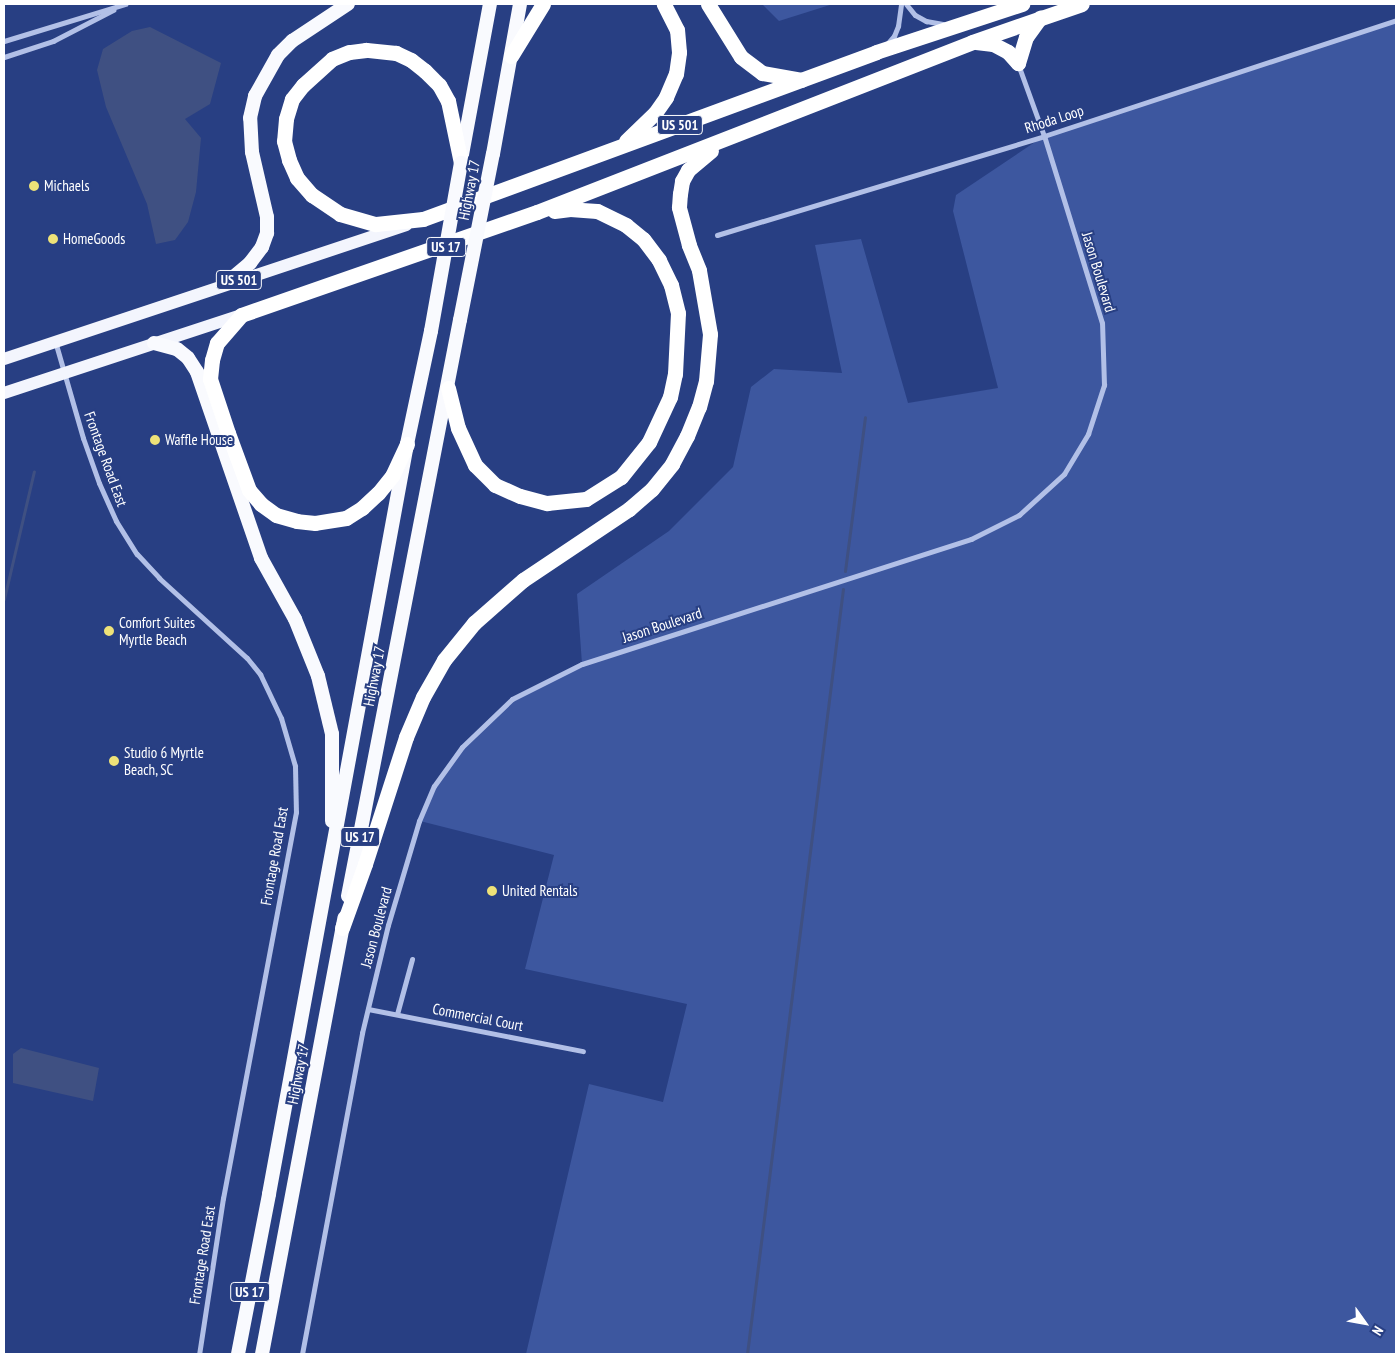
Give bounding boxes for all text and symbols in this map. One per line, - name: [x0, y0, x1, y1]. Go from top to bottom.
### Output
- street label: Rhoda Loop: [1022, 101, 1086, 137]
- road number: US 501: [656, 114, 704, 136]
- street label: Highway 17: [454, 158, 484, 222]
- place label: Michaels: [44, 177, 90, 195]
- marker: Michaels: [28, 180, 40, 192]
- place label: HomeGoods: [63, 230, 125, 248]
- street label: Jason Boulevard: [1078, 230, 1120, 314]
- marker: HomeGoods: [47, 233, 59, 245]
- road number: US 17: [426, 236, 466, 258]
- road number: US 501: [215, 268, 263, 292]
- street label: Frontage Road East: [80, 409, 132, 509]
- place label: Waffle House: [165, 431, 233, 449]
- marker: Waffle House: [149, 434, 161, 446]
- street label: Jason Boulevard: [620, 604, 704, 646]
- place label: Comfort Suites Myrtle Beach: [119, 613, 195, 648]
- marker: Comfort Suites Myrtle Beach: [103, 625, 115, 637]
- street label: Highway 17: [359, 644, 389, 708]
- place label: Studio 6 Myrtle Beach, SC: [124, 743, 204, 778]
- marker: Studio 6 Myrtle Beach, SC: [108, 755, 120, 767]
- street label: Frontage Road East: [256, 805, 292, 907]
- road number: US 17: [340, 826, 380, 849]
- place label: United Rentals: [502, 882, 578, 900]
- street label: Jason Boulevard: [357, 885, 395, 969]
- marker: United Rentals: [486, 885, 498, 897]
- street label: Commercial Court: [431, 999, 525, 1035]
- street label: Highway 17: [283, 1042, 313, 1106]
- street label: Frontage Road East: [185, 1204, 219, 1306]
- road number: US 17: [230, 1280, 270, 1304]
- north arrow: [1340, 1298, 1390, 1348]
- text: N: [1368, 1323, 1387, 1339]

